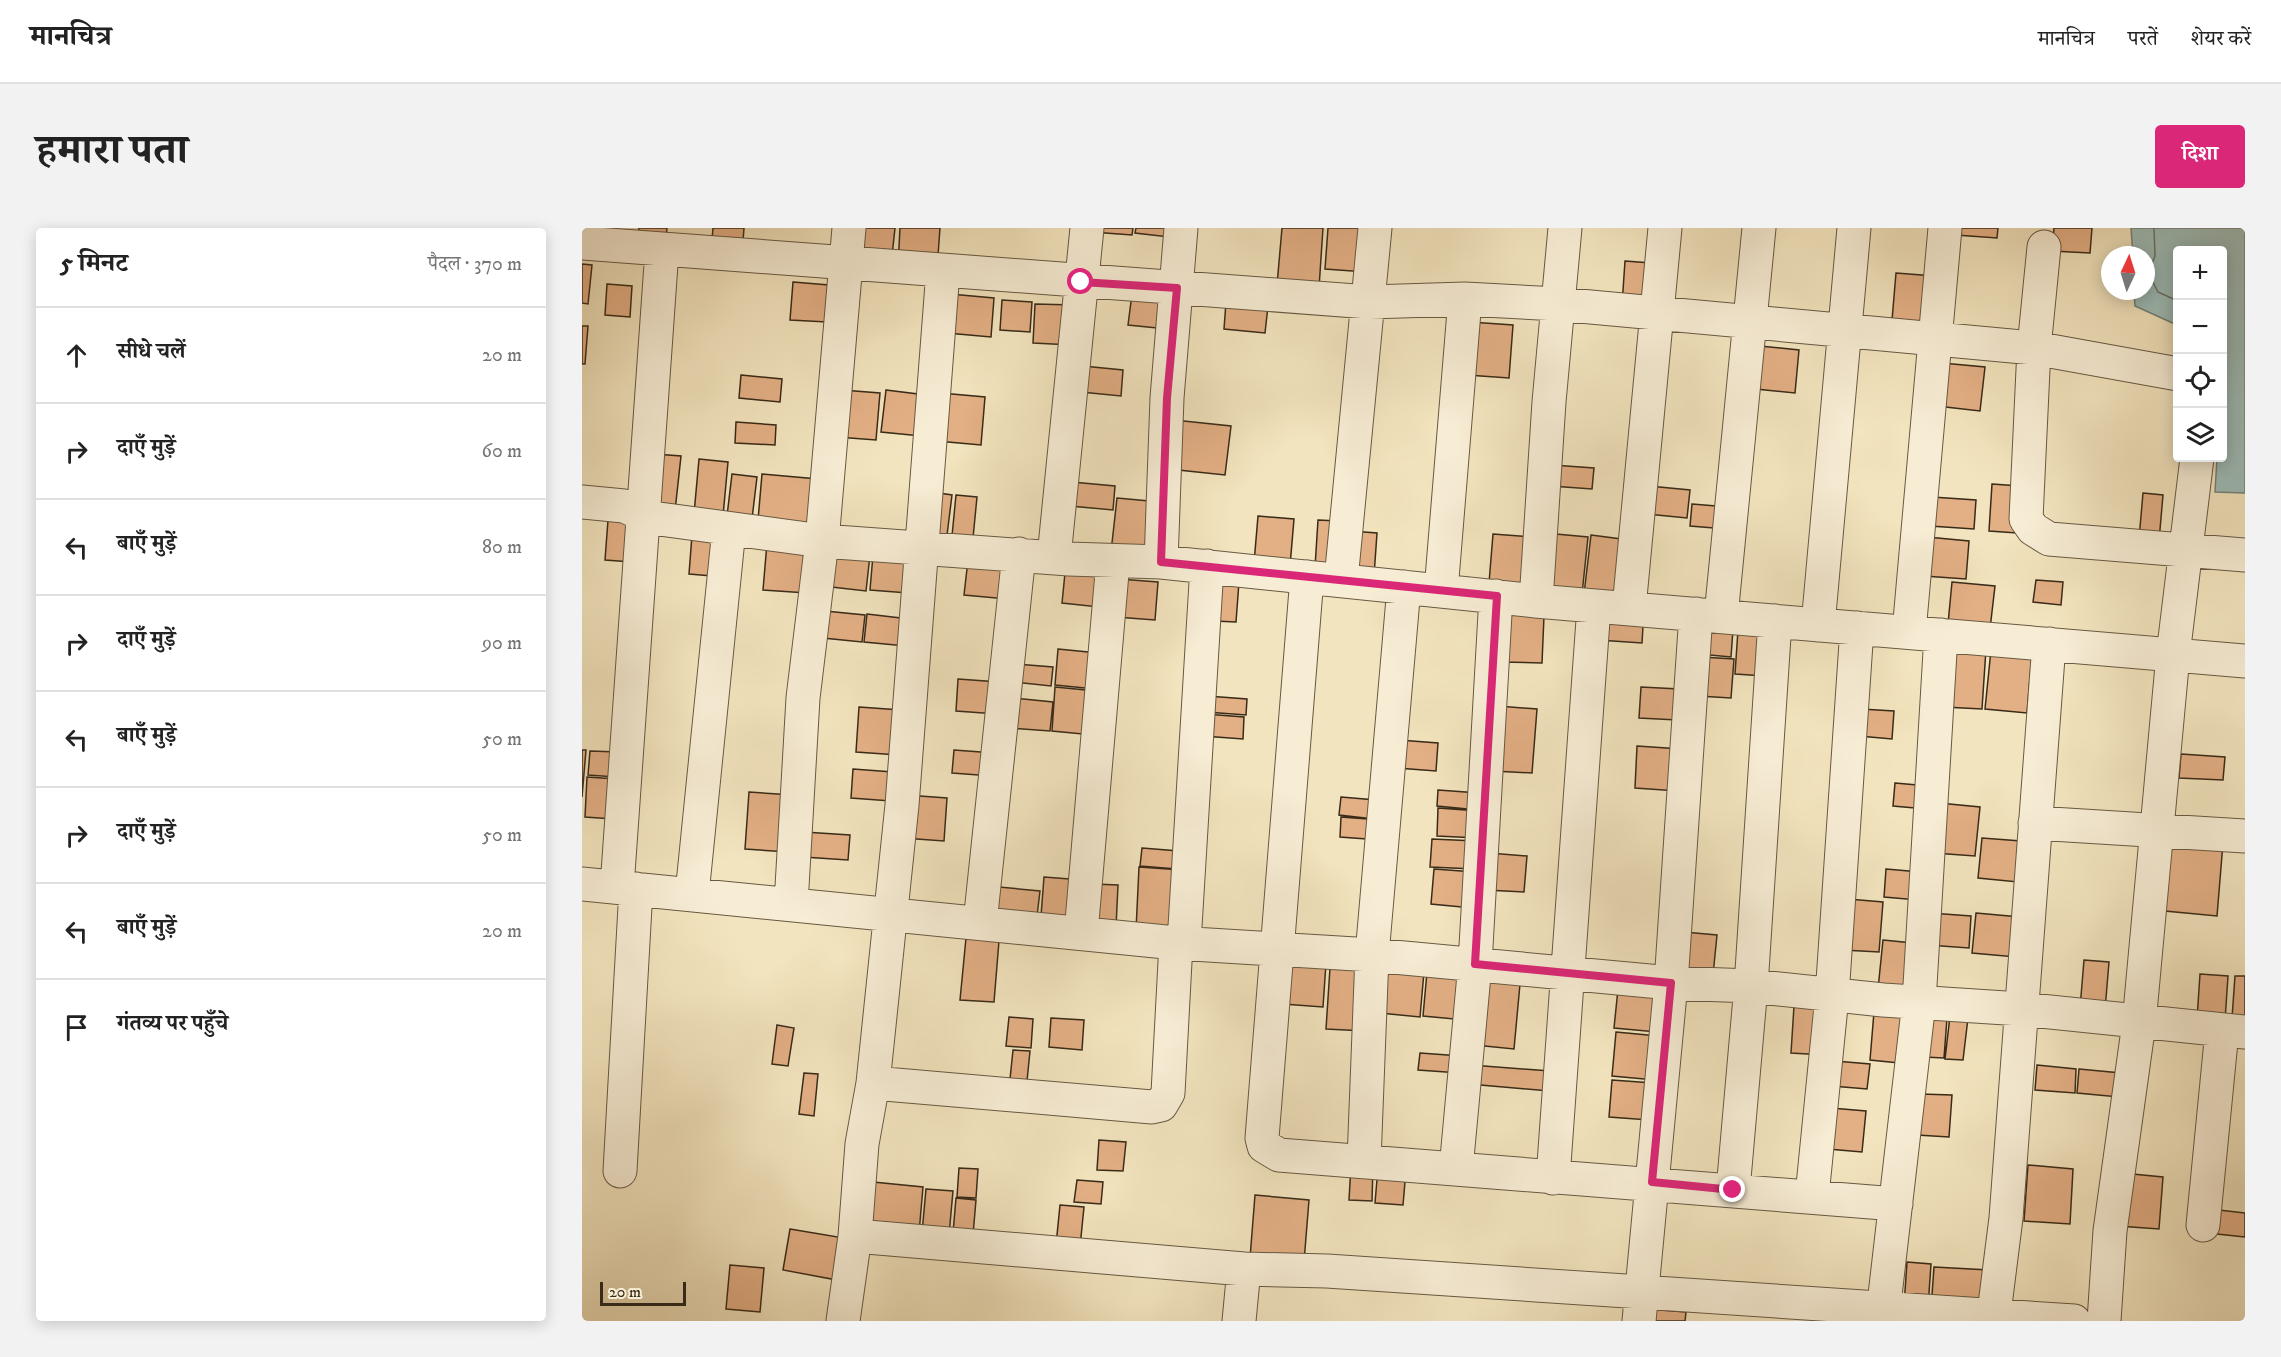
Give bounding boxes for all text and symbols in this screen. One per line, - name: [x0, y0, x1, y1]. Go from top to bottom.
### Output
- text: मानचित्र: [30, 19, 112, 54]
- text: मानचित्र: [2038, 26, 2095, 52]
- text: परतें: [2128, 26, 2158, 52]
- text: शेयर करें: [2191, 26, 2251, 52]
- text: हमारा पता: [36, 125, 188, 177]
- button: दिशा: [2155, 125, 2245, 188]
- north arrow: [2101, 246, 2155, 300]
- map controls: [2173, 246, 2227, 462]
- button: +: [2173, 246, 2227, 300]
- text: 5 मिनट: [60, 247, 128, 280]
- text: पैदल · 370 m: [428, 252, 522, 277]
- route start: [1067, 268, 1093, 294]
- button: −: [2173, 300, 2227, 354]
- text: सीधे चलें: [117, 338, 186, 365]
- icon: ahead: [60, 339, 93, 372]
- text: 20 m: [482, 343, 522, 368]
- button: locate: [2173, 354, 2227, 408]
- button: layers: [2173, 408, 2227, 462]
- text: दाएँ मुड़ें: [117, 434, 176, 461]
- icon: right: [60, 435, 93, 468]
- text: 60 m: [482, 439, 522, 464]
- text: बाएँ मुड़ें: [117, 530, 176, 557]
- icon: left: [60, 531, 93, 564]
- text: 80 m: [482, 535, 522, 560]
- text: दाएँ मुड़ें: [117, 626, 176, 653]
- icon: right: [60, 627, 93, 660]
- text: 90 m: [482, 631, 522, 656]
- text: बाएँ मुड़ें: [117, 722, 176, 749]
- icon: left: [60, 723, 93, 756]
- text: 50 m: [482, 727, 522, 752]
- text: दाएँ मुड़ें: [117, 818, 176, 845]
- icon: right: [60, 819, 93, 852]
- text: 50 m: [482, 823, 522, 848]
- text: बाएँ मुड़ें: [117, 914, 176, 941]
- icon: left: [60, 915, 93, 948]
- text: 20 m: [482, 919, 522, 944]
- text: गंतव्य पर पहुँचे: [117, 1010, 228, 1037]
- icon: arrive: [60, 1011, 93, 1044]
- route end: [1719, 1176, 1745, 1202]
- scale bar: [600, 1279, 686, 1306]
- text: 20 m: [609, 1282, 641, 1302]

